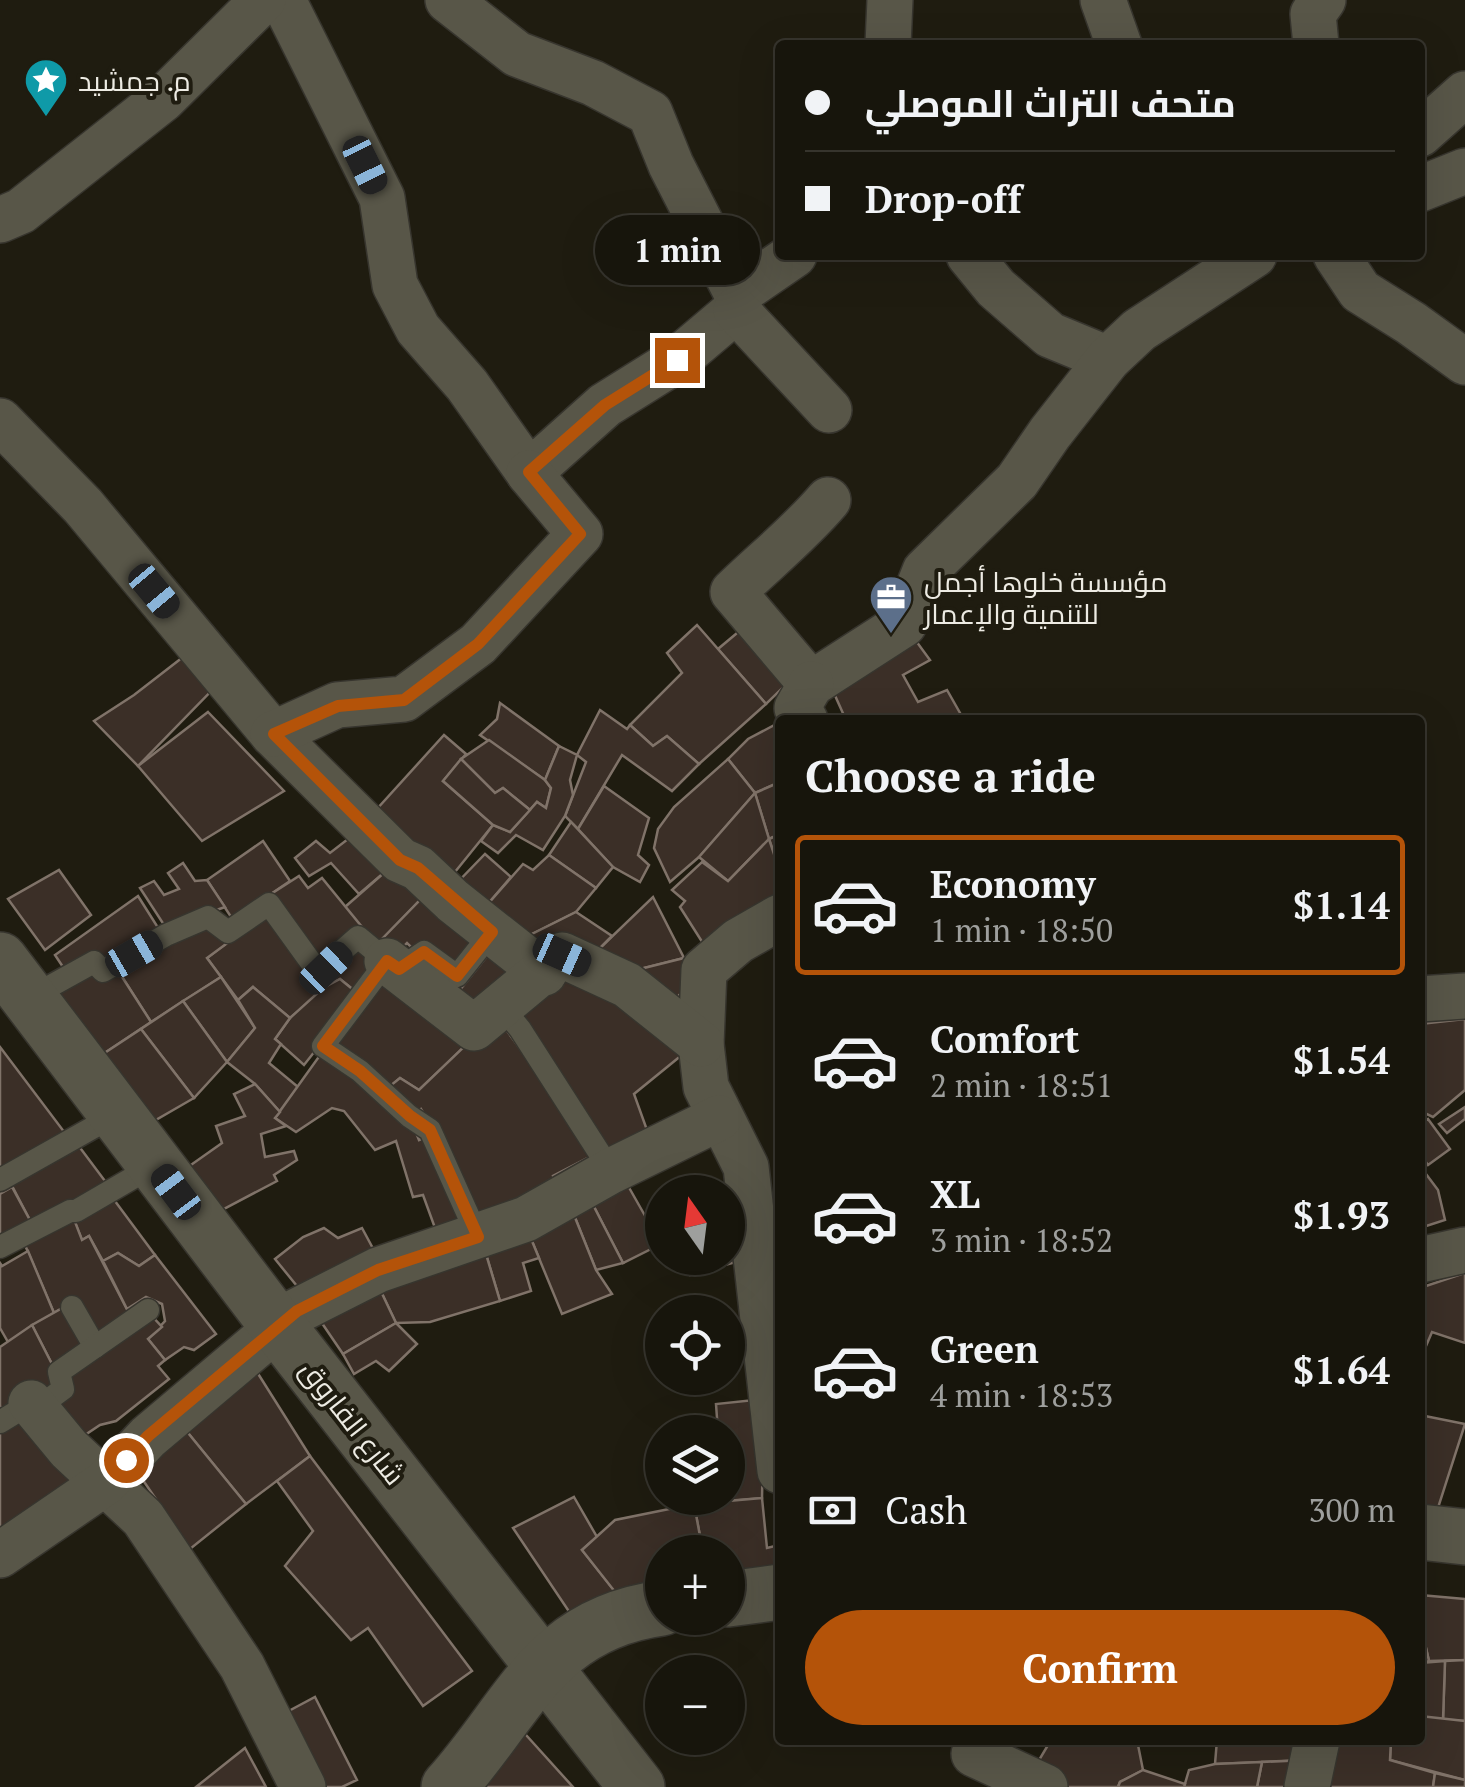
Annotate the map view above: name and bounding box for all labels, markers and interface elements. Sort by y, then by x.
place icon: م. جمشيد [23,57,69,118]
place label: م. جمشيد [78,62,191,101]
text: متحف التراث الموصلي [865,78,1236,128]
car [338,131,392,199]
text: Drop-off [865,174,1022,224]
callout: 1 min [594,215,760,285]
text: 1 min [634,229,721,271]
route end [655,338,700,383]
car [123,558,185,624]
place label: مؤسسة خلوها أجمل للتنمية والإعمار [922,563,1168,632]
office icon: مؤسسة خلوها أجمل للتنمية والإعمار [868,574,914,635]
text: Choose a ride [805,745,1096,805]
text: Economy [930,859,1096,909]
icon: car [810,860,900,950]
text: $1.14 [1293,880,1390,930]
text: 1 min · 18:50 [930,909,1113,951]
car [101,926,167,982]
car [528,929,596,981]
car [294,936,358,1000]
text: Comfort [930,1014,1079,1064]
icon: car [810,1015,900,1105]
text: $1.54 [1293,1035,1390,1085]
text: 2 min · 18:51 [930,1064,1113,1106]
car [146,1159,206,1225]
text: XL [930,1169,980,1219]
icon: car [810,1170,900,1260]
north arrow [645,1175,745,1275]
map controls [645,1175,745,1755]
text: $1.93 [1293,1190,1390,1240]
text: 3 min · 18:52 [930,1219,1113,1261]
button: locate [645,1295,745,1395]
text: Green [930,1324,1039,1374]
icon: car [810,1325,900,1415]
text: $1.64 [1293,1345,1390,1395]
street label: شارع الفاروق [292,1352,414,1493]
text: 4 min · 18:53 [930,1374,1113,1416]
button: layers [645,1415,745,1515]
route start [104,1438,149,1483]
icon: cash [805,1483,860,1538]
text: Cash [885,1485,967,1535]
text: 300 m [1308,1489,1395,1531]
button: + [645,1535,745,1635]
button: Confirm [805,1610,1395,1725]
button: − [645,1655,745,1755]

